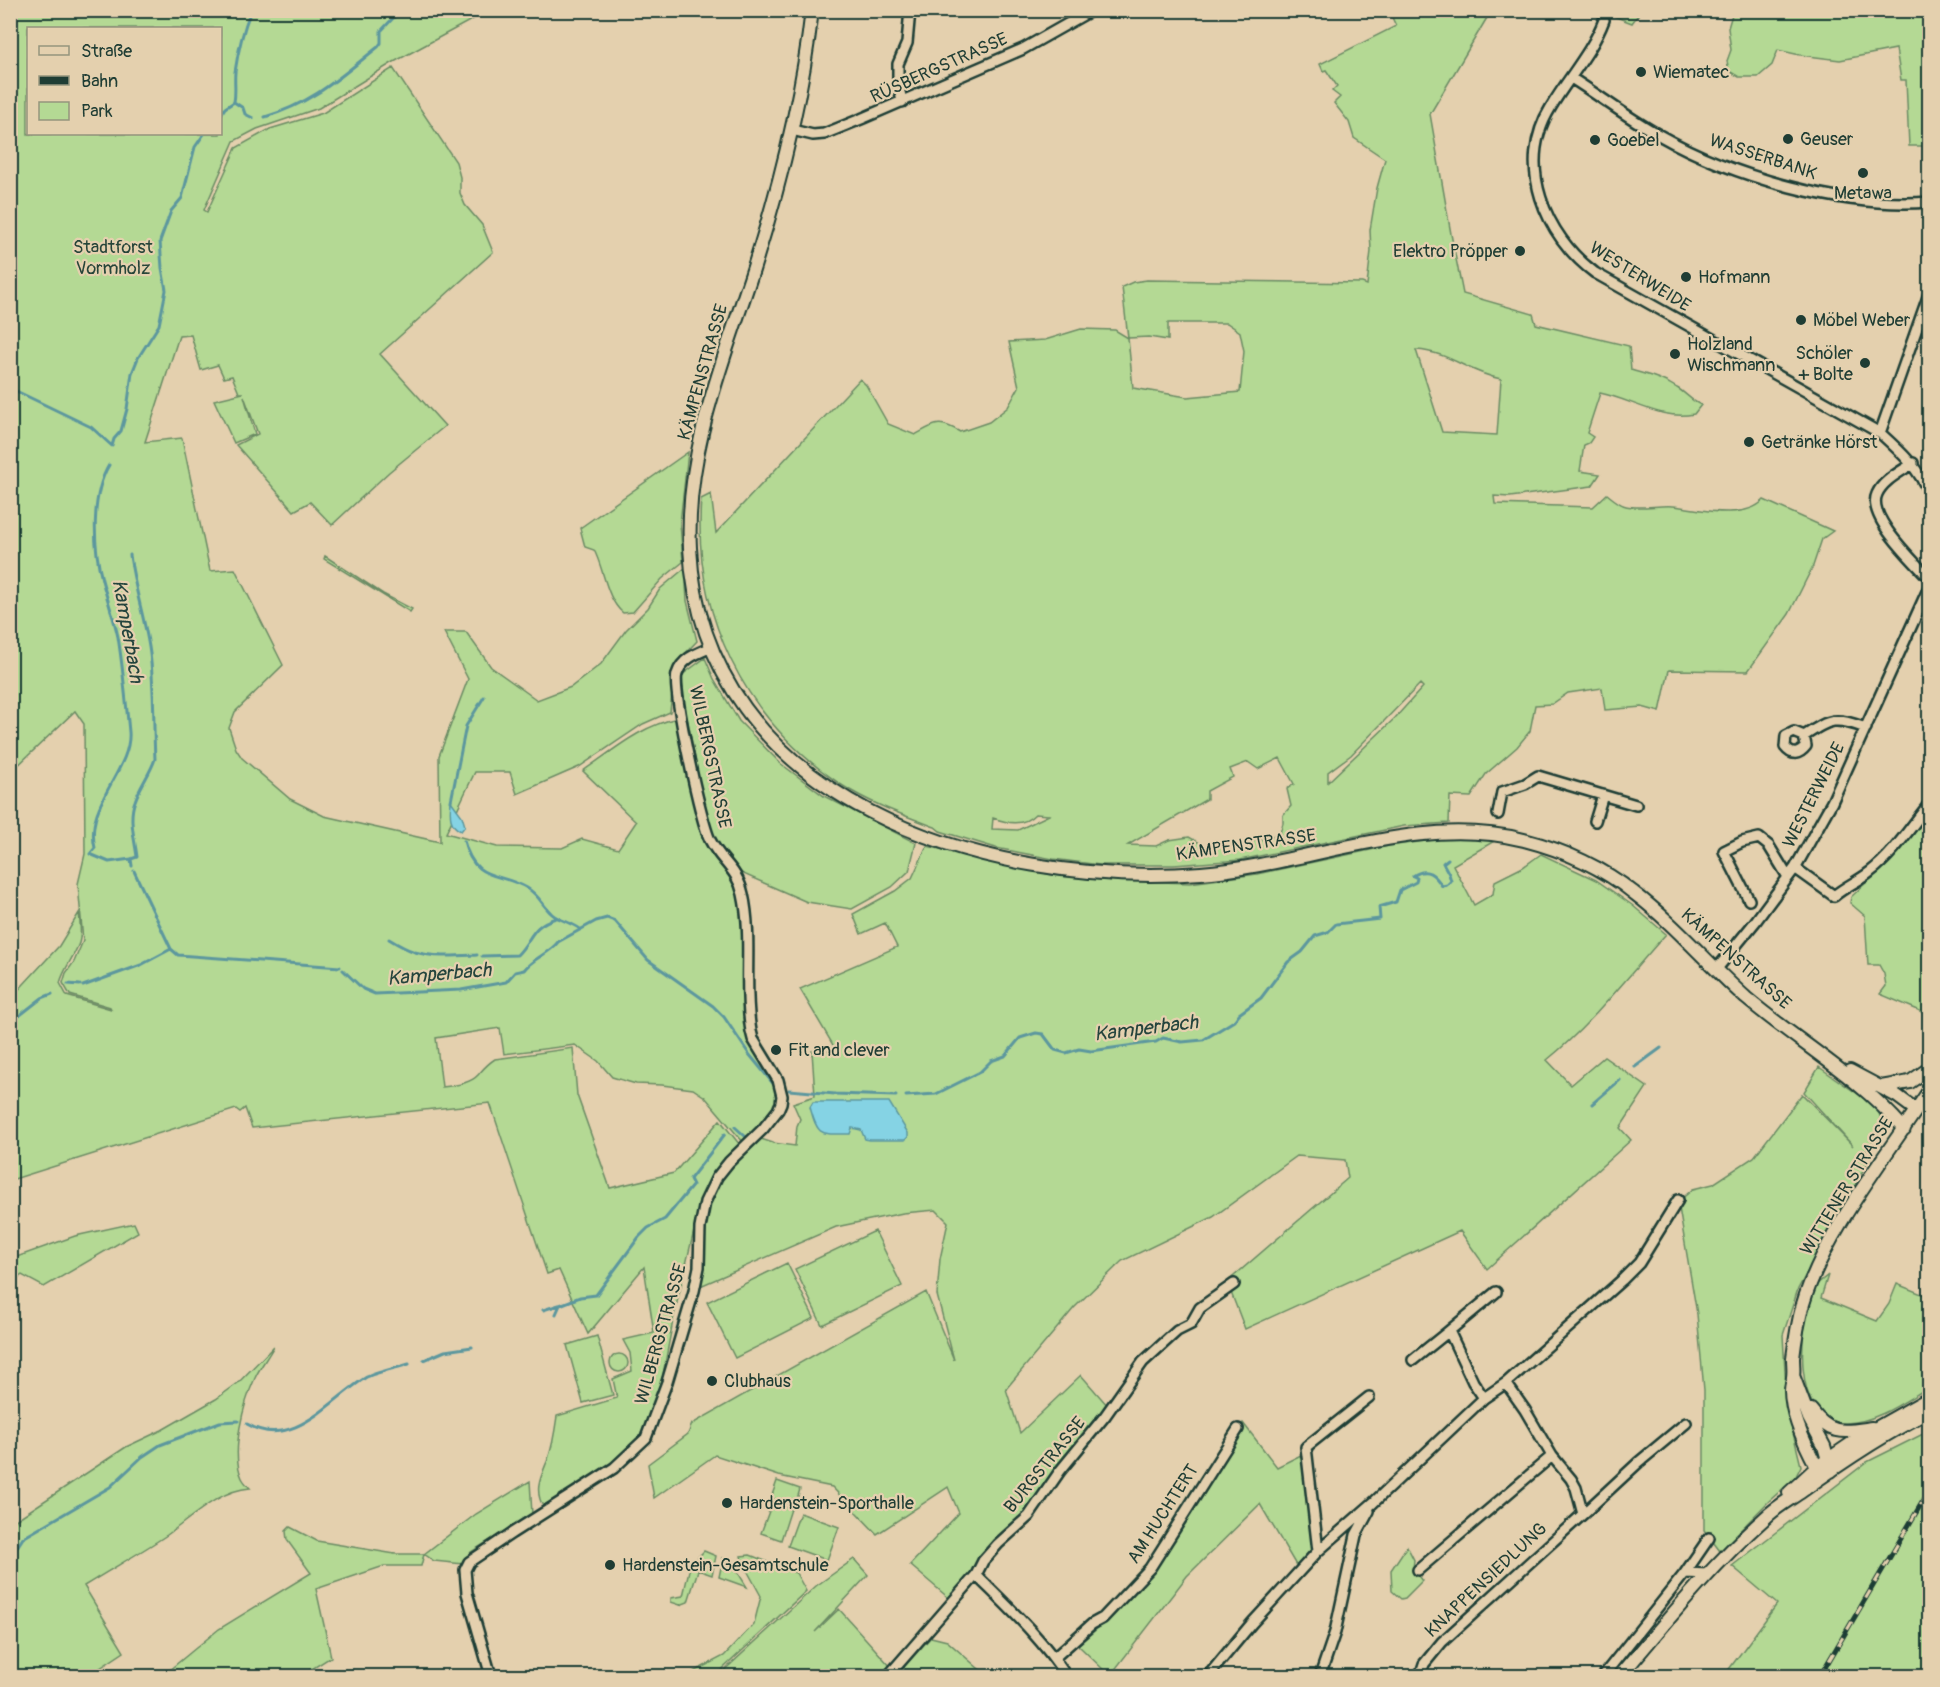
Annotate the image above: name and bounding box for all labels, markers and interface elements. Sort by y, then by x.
legend [27,27,222,135]
street label: RÜSBERGSTRASSE [867,27,1011,109]
text: Straße [81,40,132,63]
place label: Wiematec [1653,61,1729,84]
marker: Wiematec [1634,65,1648,79]
text: Bahn [81,70,118,93]
text: Park [81,100,113,123]
place label: Geuser [1800,128,1854,151]
place label: Goebel [1607,129,1659,152]
street label: WASSERBANK [1706,129,1820,185]
marker: Geuser [1781,132,1795,146]
marker: Goebel [1588,133,1602,147]
marker: Metawa [1856,166,1870,180]
place label: Metawa [1834,182,1892,205]
park label: Stadtforst Vormholz [73,236,154,280]
street label: WESTERWEIDE [1585,237,1695,317]
place label: Elektro Pröpper [1393,240,1509,263]
marker: Elektro Pröpper [1513,244,1527,258]
place label: Hofmann [1698,266,1771,289]
marker: Hofmann [1679,270,1693,284]
street label: KÄMPENSTRASSE [673,301,733,443]
place label: Möbel Weber [1813,309,1911,332]
marker: Möbel Weber [1794,313,1808,327]
place label: Holzland Wischmann [1687,333,1775,377]
place label: Schöler + Bolte [1795,342,1854,386]
marker: Holzland Wischmann [1668,347,1682,361]
marker: Schöler + Bolte [1858,356,1872,370]
place label: Getränke Hörst [1761,431,1878,454]
marker: Getränke Hörst [1742,435,1756,449]
water label: Kamperbach [107,578,150,686]
street label: WILBERGSTRASSE [684,683,736,831]
street label: WESTERWEIDE [1778,738,1850,852]
street label: KÄMPENSTRASSE [1175,824,1317,866]
street label: KÄMPENSTRASSE [1676,903,1796,1015]
water label: Kamperbach [386,957,494,991]
water label: Kamperbach [1093,1009,1201,1047]
place label: Fit and clever [788,1039,890,1062]
marker: Fit and clever [769,1043,783,1057]
street label: WITTENER STRASSE [1795,1113,1899,1259]
street label: WILBERGSTRASSE [630,1261,692,1407]
place label: Clubhaus [724,1370,791,1393]
marker: Clubhaus [705,1374,719,1388]
street label: BURGSTRASSE [999,1412,1091,1518]
street label: AM HUCHTERT [1122,1460,1204,1568]
place label: Hardenstein-Sporthalle [739,1492,914,1515]
marker: Hardenstein-Sporthalle [720,1496,734,1510]
street label: KNAPPENSIEDLUNG [1420,1517,1552,1643]
place label: Hardenstein-Gesamtschule [622,1554,829,1577]
marker: Hardenstein-Gesamtschule [603,1558,617,1572]

